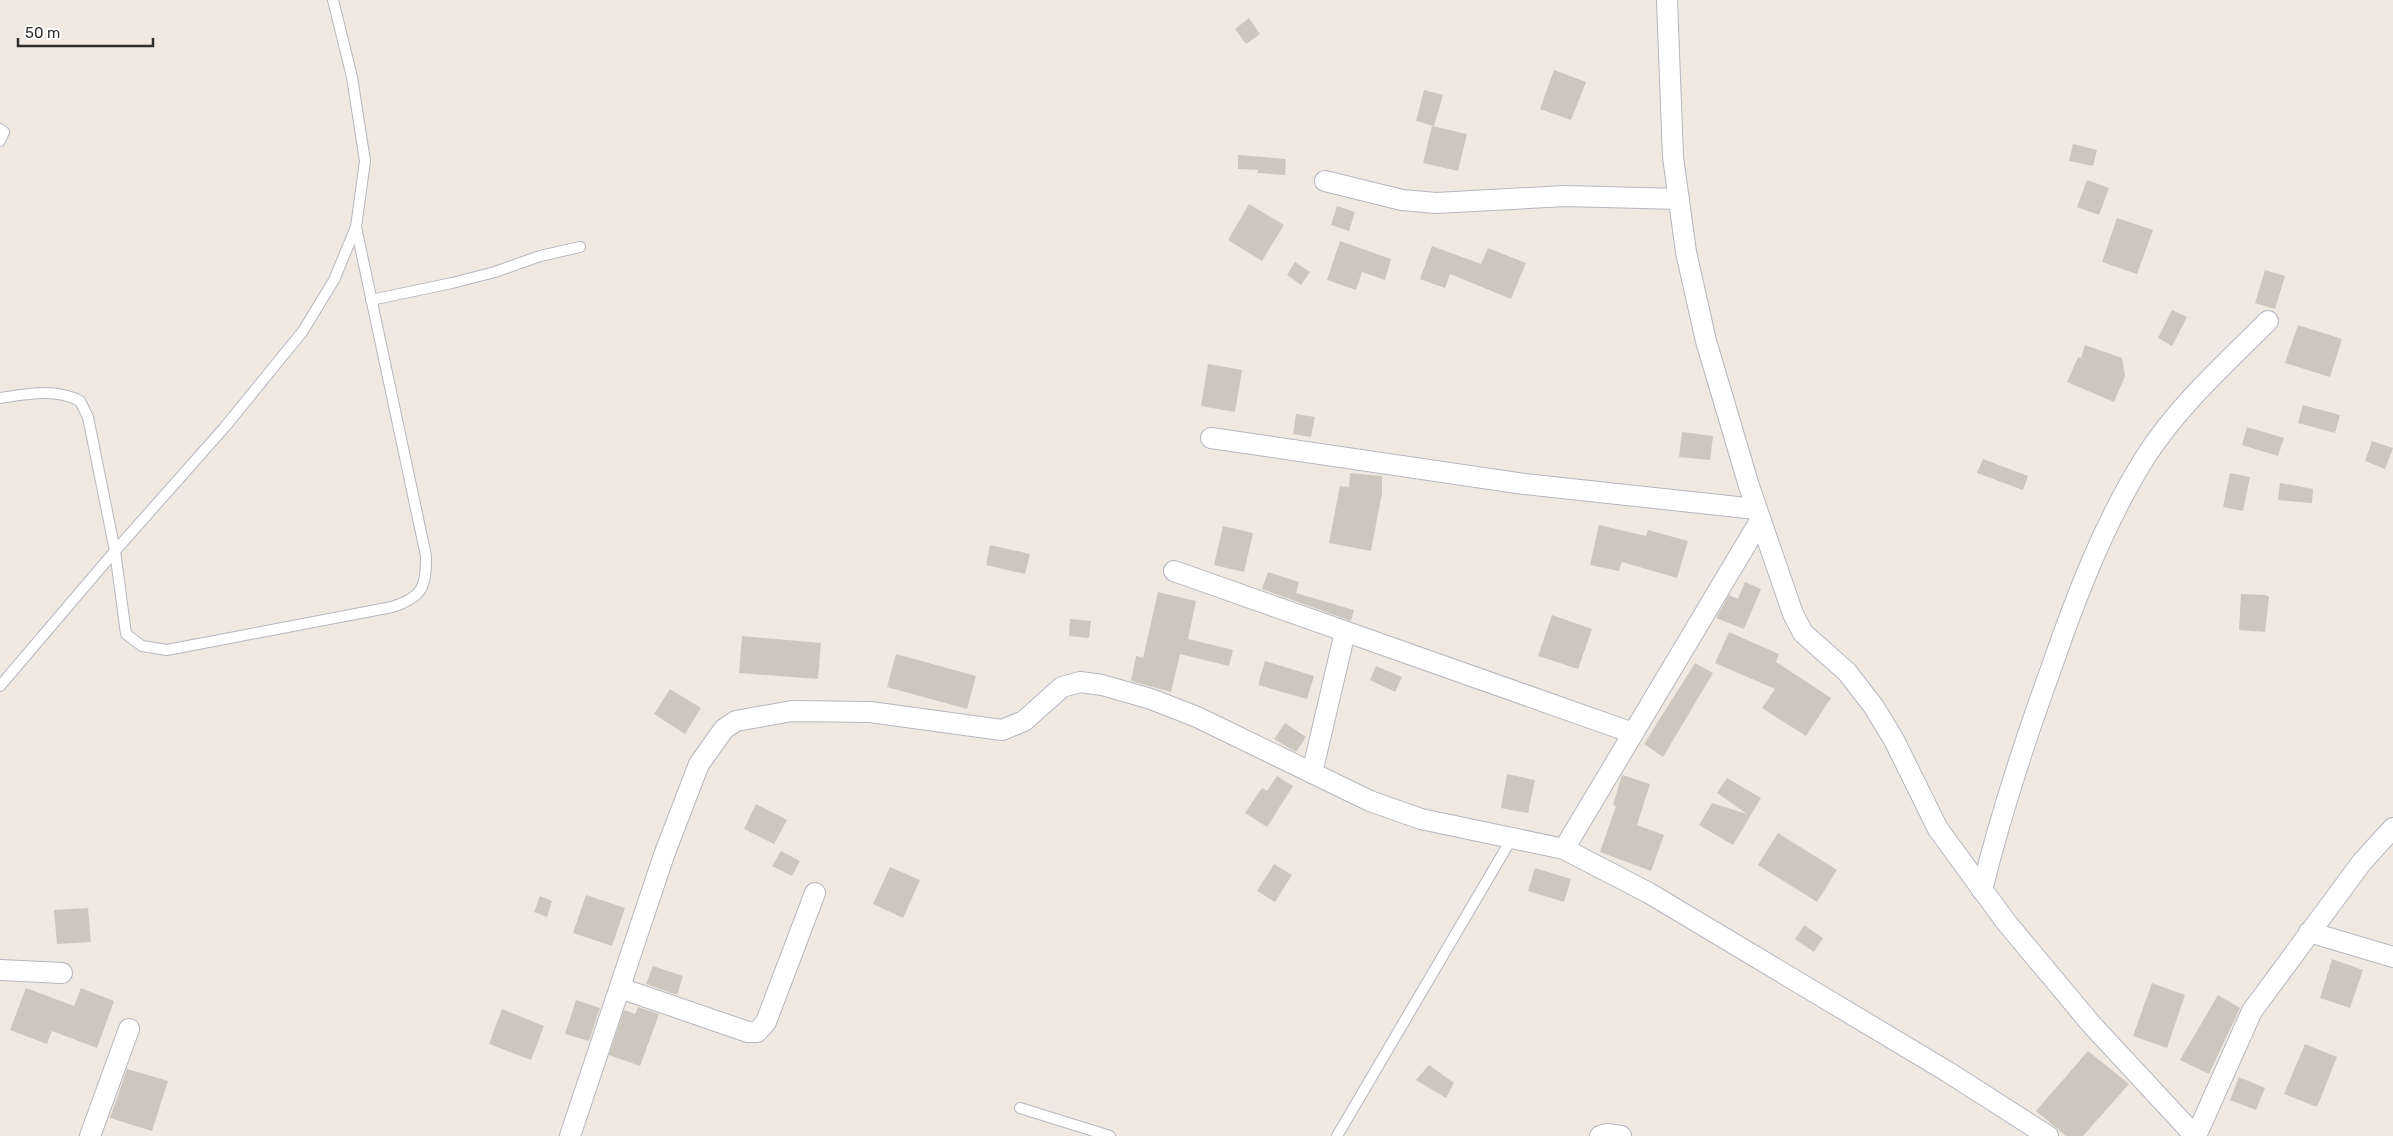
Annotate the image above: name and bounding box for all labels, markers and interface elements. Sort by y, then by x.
scale bar [18,15,152,47]
text: 50 m [25,24,60,42]

